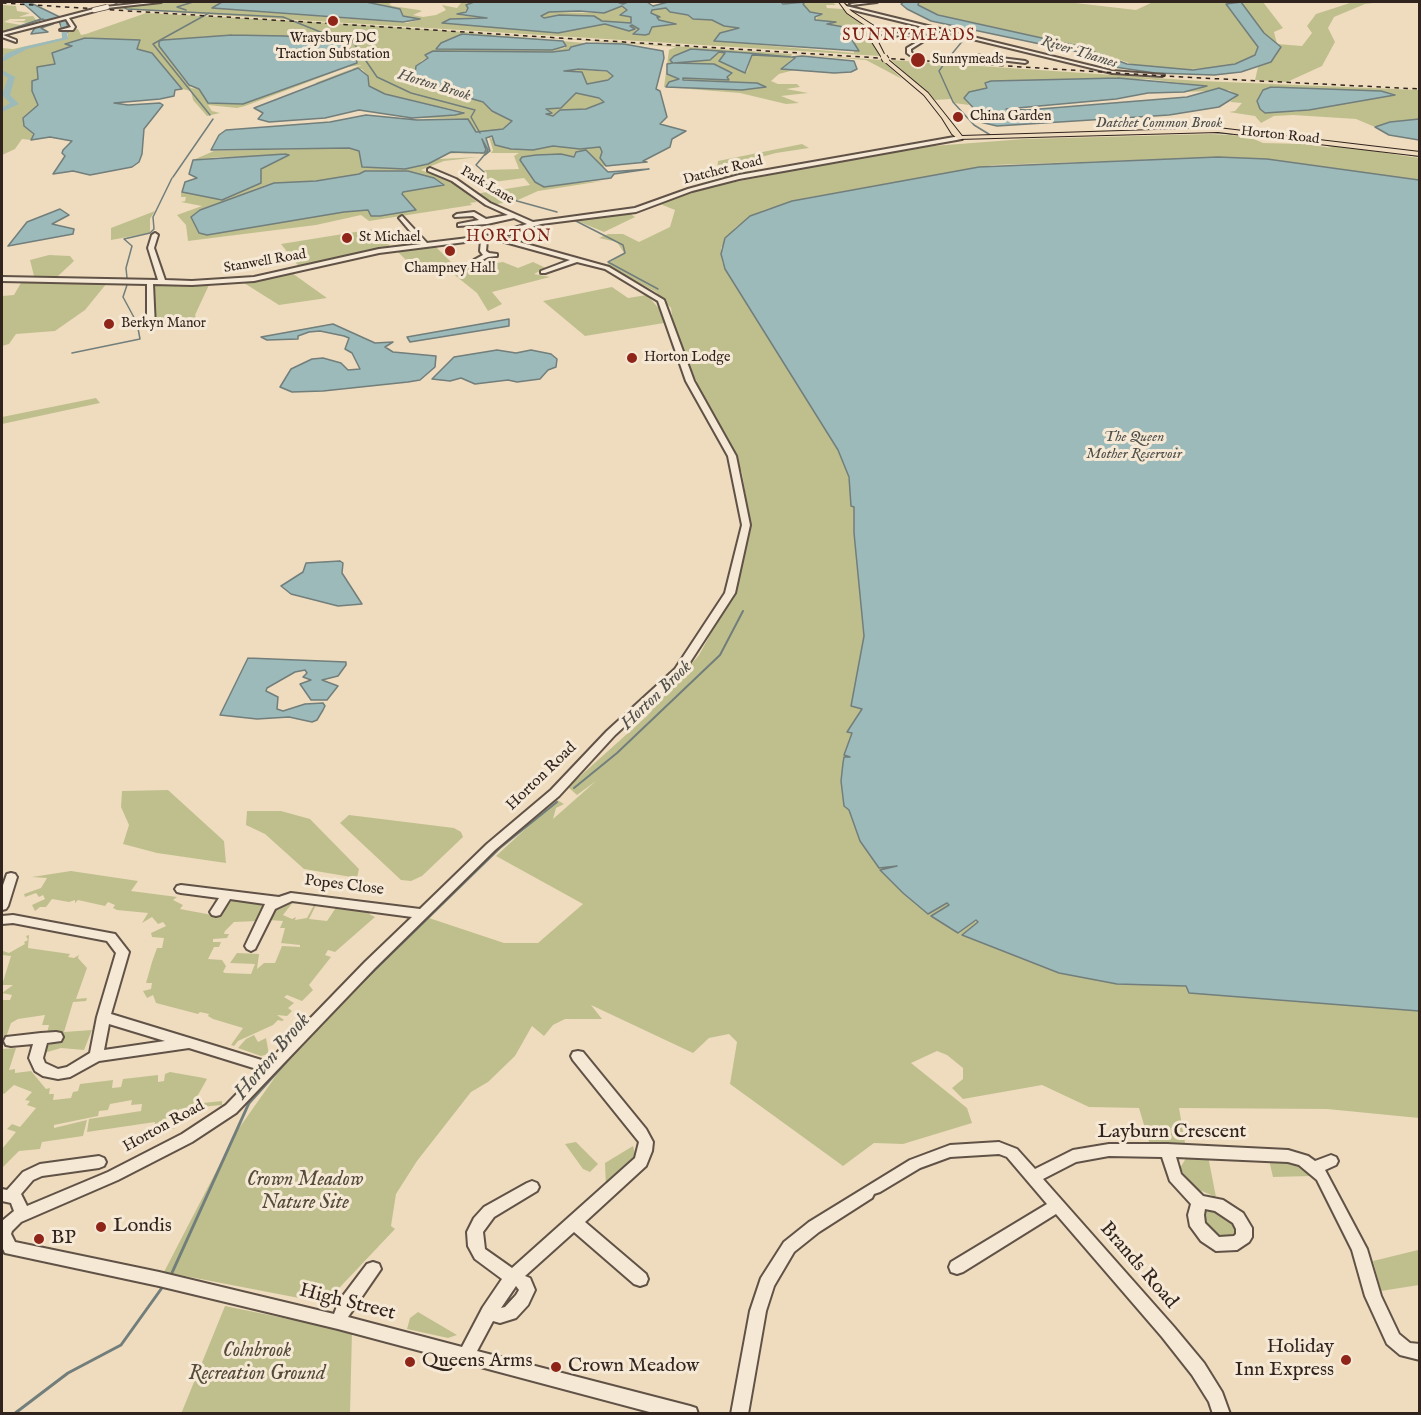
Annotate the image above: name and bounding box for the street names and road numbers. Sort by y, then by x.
street label: Horton Road [1240,124,1320,148]
street label: Datchet Road [681,153,765,189]
street label: Park Lane [457,163,517,209]
street label: Stanwell Road [223,246,307,278]
street label: Horton Road [503,739,581,815]
street label: Popes Close [303,872,385,900]
street label: Horton Road [120,1097,208,1157]
street label: Layburn Crescent [1098,1121,1246,1145]
street label: Brands Road [1094,1218,1182,1314]
street label: High Street [297,1279,397,1327]

